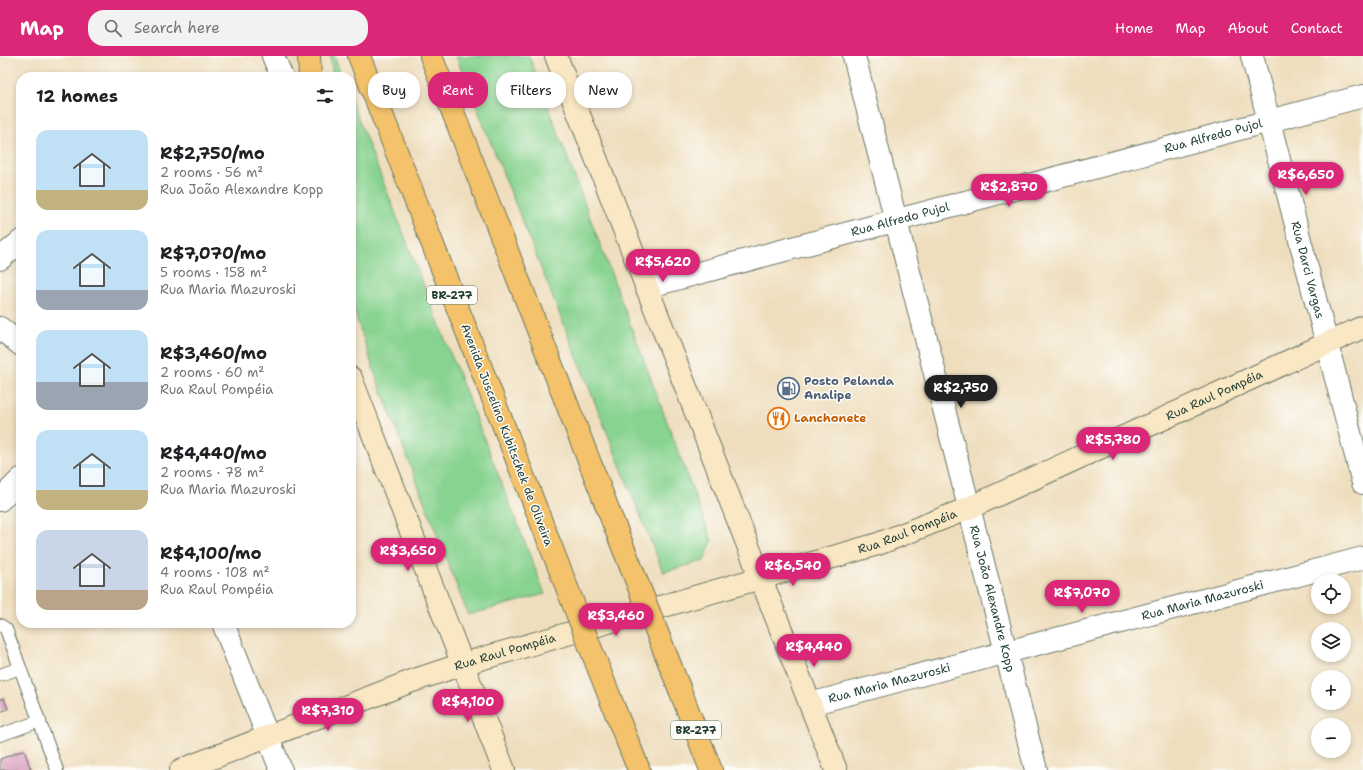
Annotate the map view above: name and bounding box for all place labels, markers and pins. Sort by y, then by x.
pin: R$6,650 [1269,162,1343,196]
pin: R$2,870 [972,174,1046,208]
pin: R$5,620 [626,249,700,283]
place label: Posto Pelanda Analipe [804,373,895,403]
fuel station icon: Posto Pelanda Analipe [775,375,801,401]
pin: R$2,750 [924,375,998,409]
restaurant icon: Lanchonete [765,405,791,431]
place label: Lanchonete [794,410,867,426]
pin: R$5,780 [1076,427,1150,461]
pin: R$3,650 [371,538,445,572]
pin: R$6,540 [756,553,830,587]
pin: R$7,070 [1045,580,1119,614]
pin: R$3,460 [579,603,653,637]
pin: R$4,440 [777,634,851,668]
pin: R$4,100 [431,689,505,723]
pin: R$7,310 [291,698,365,732]

